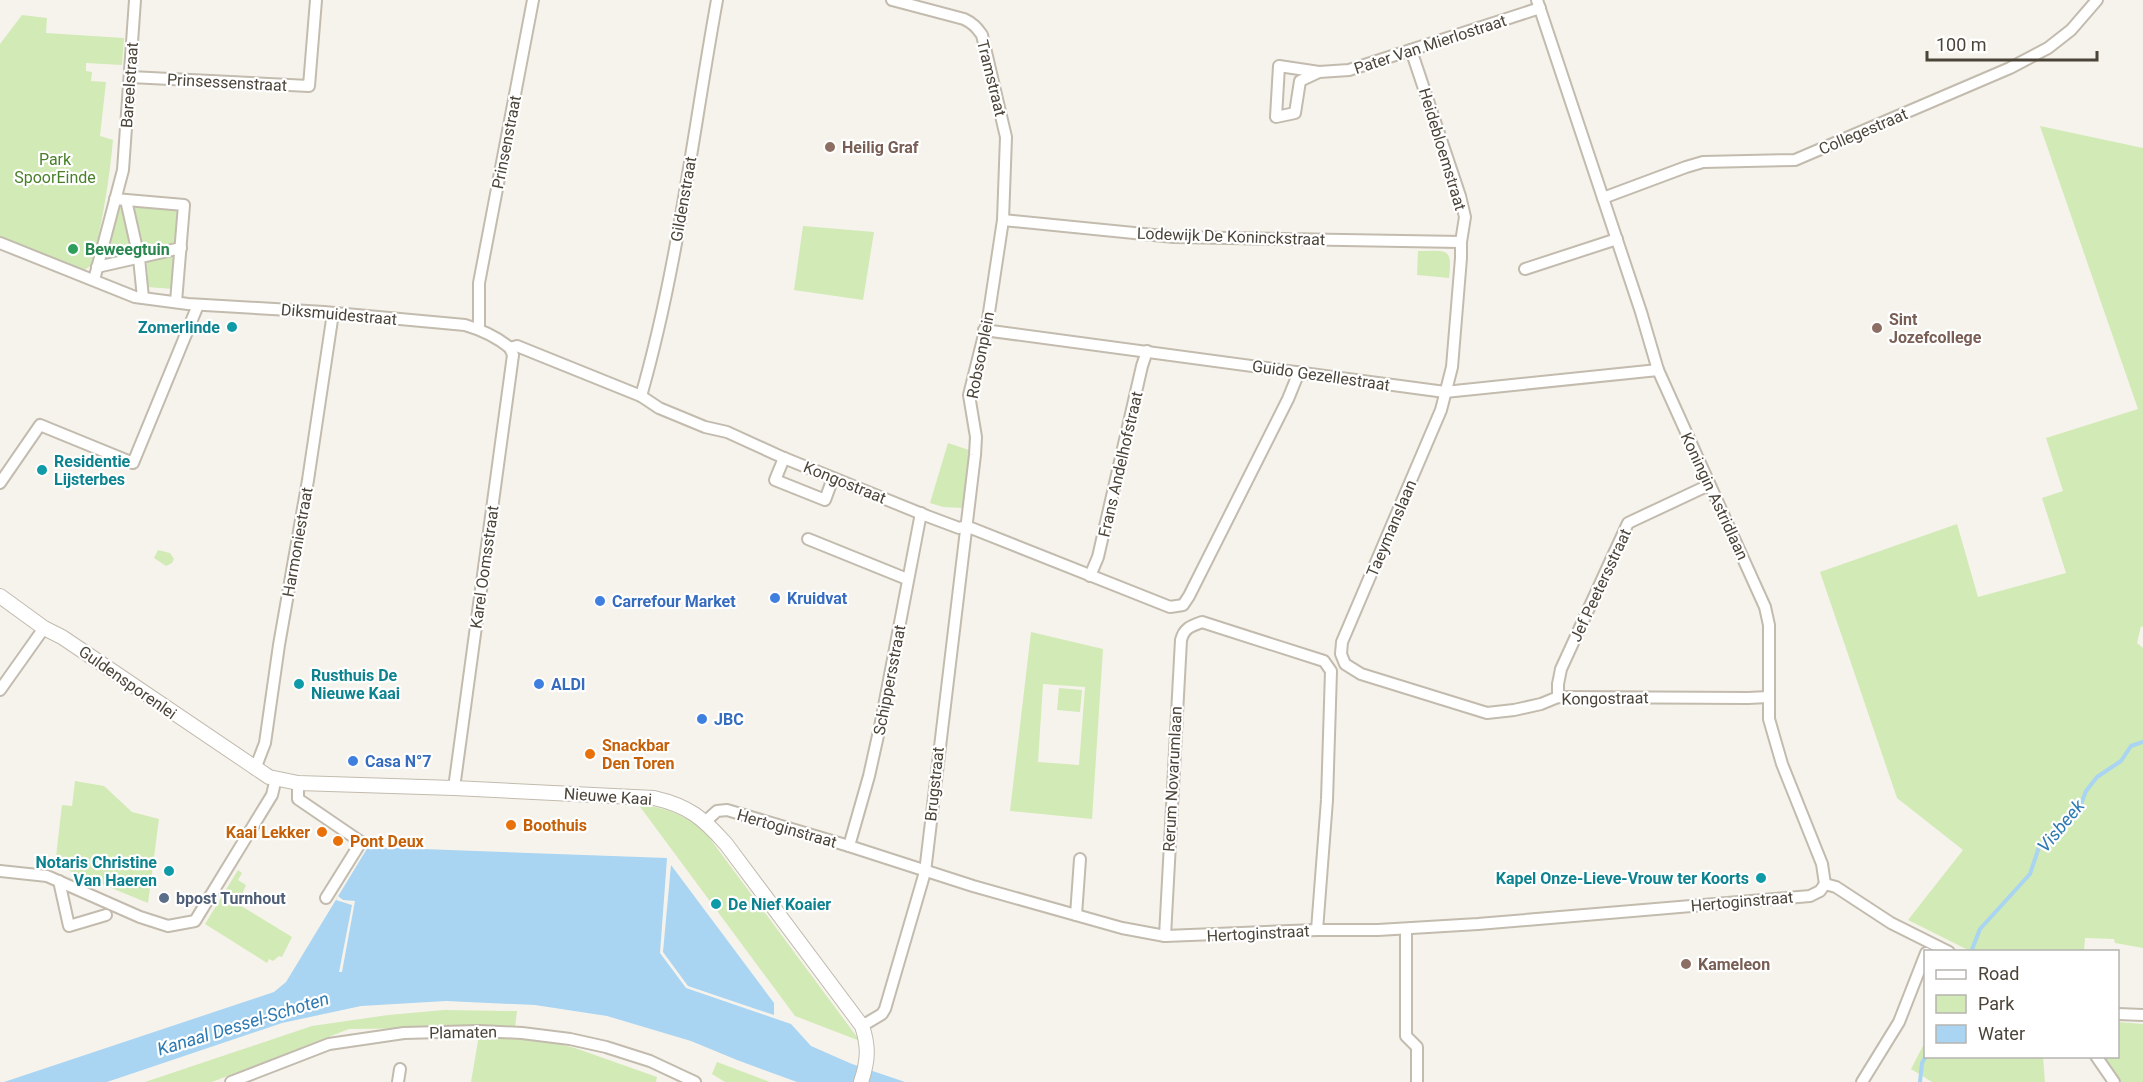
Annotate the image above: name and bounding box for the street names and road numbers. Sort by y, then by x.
street label: Pater Van Mierlostraat [1352,11,1509,78]
street label: Tramstraat [973,38,1010,118]
street label: Bareelstraat [117,41,142,129]
street label: Prinsessenstraat [167,70,287,95]
street label: Heidebloemstraat [1415,86,1470,213]
street label: Prinsenstraat [488,94,525,191]
street label: Collegestraat [1816,104,1910,159]
street label: Gildenstraat [667,155,700,243]
street label: Lodewijk De Koninckstraat [1137,224,1325,249]
street label: Diksmuidestraat [280,300,398,329]
street label: Robsonplein [963,310,998,400]
street label: Guido Gezellestraat [1251,356,1391,395]
street label: Frans Andelhofstraat [1094,389,1146,539]
street label: Koningin Astridlaan [1677,429,1752,563]
street label: Kongostraat [801,457,889,508]
street label: Taeymanslaan [1363,477,1420,579]
street label: Harmoniestraat [278,486,316,598]
street label: Karel Oomsstraat [466,504,503,630]
street label: Jef Peetersstraat [1566,526,1635,645]
street label: Schippersstraat [869,623,909,737]
street label: Guldensporenlei [75,642,180,723]
street label: Kongostraat [1561,688,1649,709]
street label: Rerum Novarumlaan [1159,706,1186,852]
street label: Brugstraat [921,746,948,822]
street label: Nieuwe Kaai [563,784,653,809]
street label: Hertoginstraat [735,805,839,852]
street label: Hertoginstraat [1690,888,1794,915]
street label: Hertoginstraat [1206,921,1310,946]
street label: Plamaten [429,1022,497,1043]

